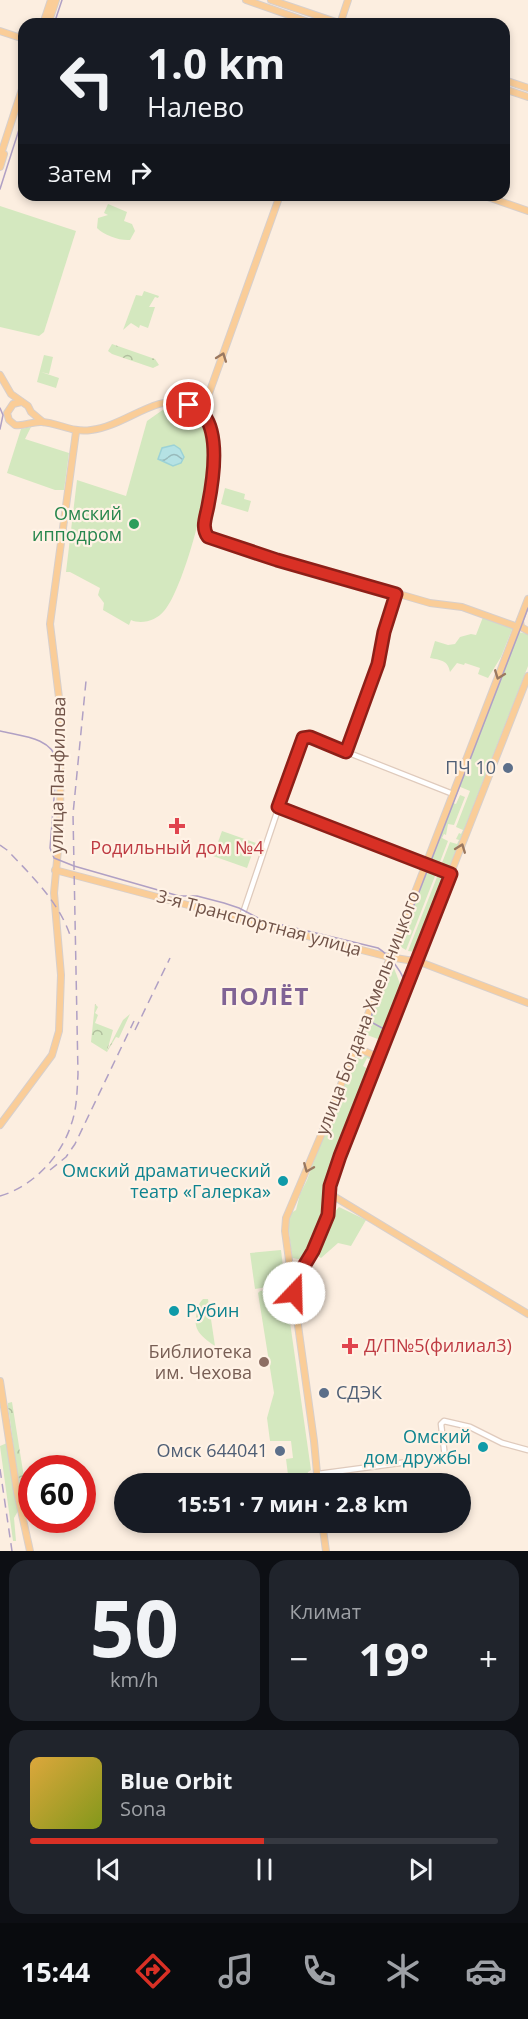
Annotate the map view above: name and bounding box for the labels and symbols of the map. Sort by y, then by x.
one-way arrow [215,353,227,364]
pin [163,379,214,430]
place label: Омский ипподром [32,501,122,546]
marker: Омский ипподром [127,517,141,531]
one-way arrow [494,669,507,680]
street label: улица Панфилова [44,696,70,854]
place label: ПЧ 10 [445,755,496,779]
marker: ПЧ 10 [501,761,515,775]
marker: Родильный дом №4 [168,817,186,835]
place label: Родильный дом №4 [90,835,264,859]
one-way arrow [454,843,466,854]
street label: 3-я Транспортная улица [154,883,364,961]
street label: улица Богдана Хмельницкого [309,887,425,1138]
district label: ПОЛЁТ [220,979,310,1012]
place label: Омский драматический театр «Галерка» [62,1158,271,1203]
one-way arrow [303,1162,315,1173]
marker: Омский драматический театр «Галерка» [276,1174,290,1188]
position arrow [262,1261,326,1325]
place label: Рубин [186,1298,239,1322]
marker: Рубин [167,1304,181,1318]
place label: Д/П№5(филиал3) [364,1333,512,1357]
marker: Д/П№5(филиал3) [341,1337,359,1355]
place label: Библиотека им. Чехова [148,1339,252,1384]
marker: Библиотека им. Чехова [257,1355,271,1369]
place label: СДЭК [336,1380,382,1404]
marker: СДЭК [317,1386,331,1400]
place label: Омский дом дружбы [364,1424,471,1469]
place label: Омск 644041 [156,1438,268,1462]
marker: Омский дом дружбы [476,1440,490,1454]
marker: Омск 644041 [273,1444,287,1458]
speed limit sign: 60 [18,1455,96,1533]

